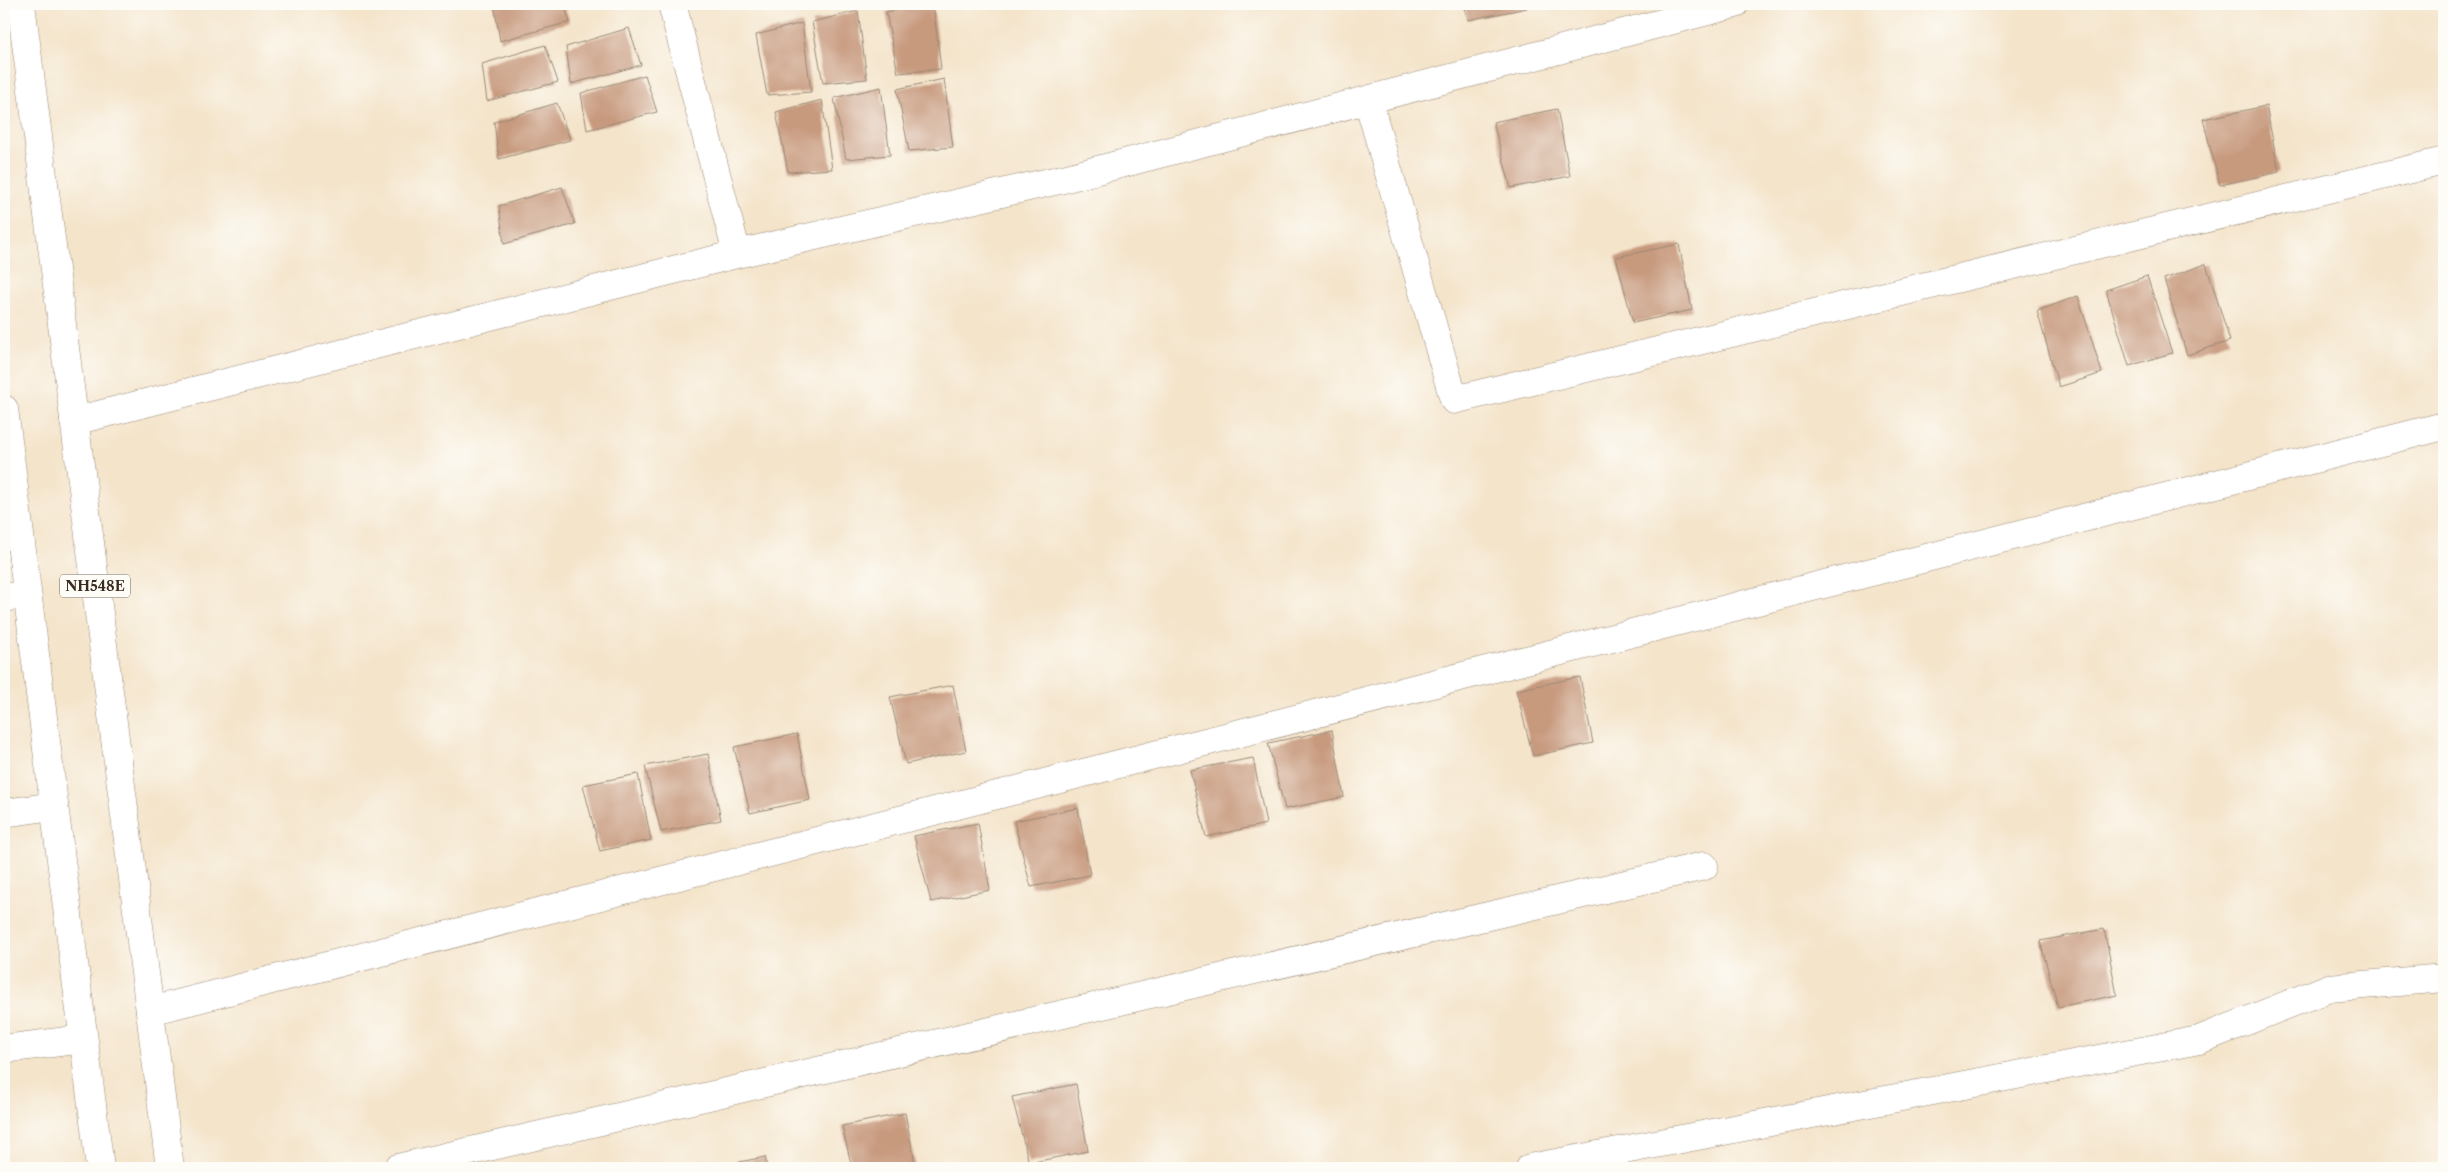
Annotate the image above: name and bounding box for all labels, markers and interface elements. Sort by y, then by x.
road number: NH548E [60,574,130,598]

